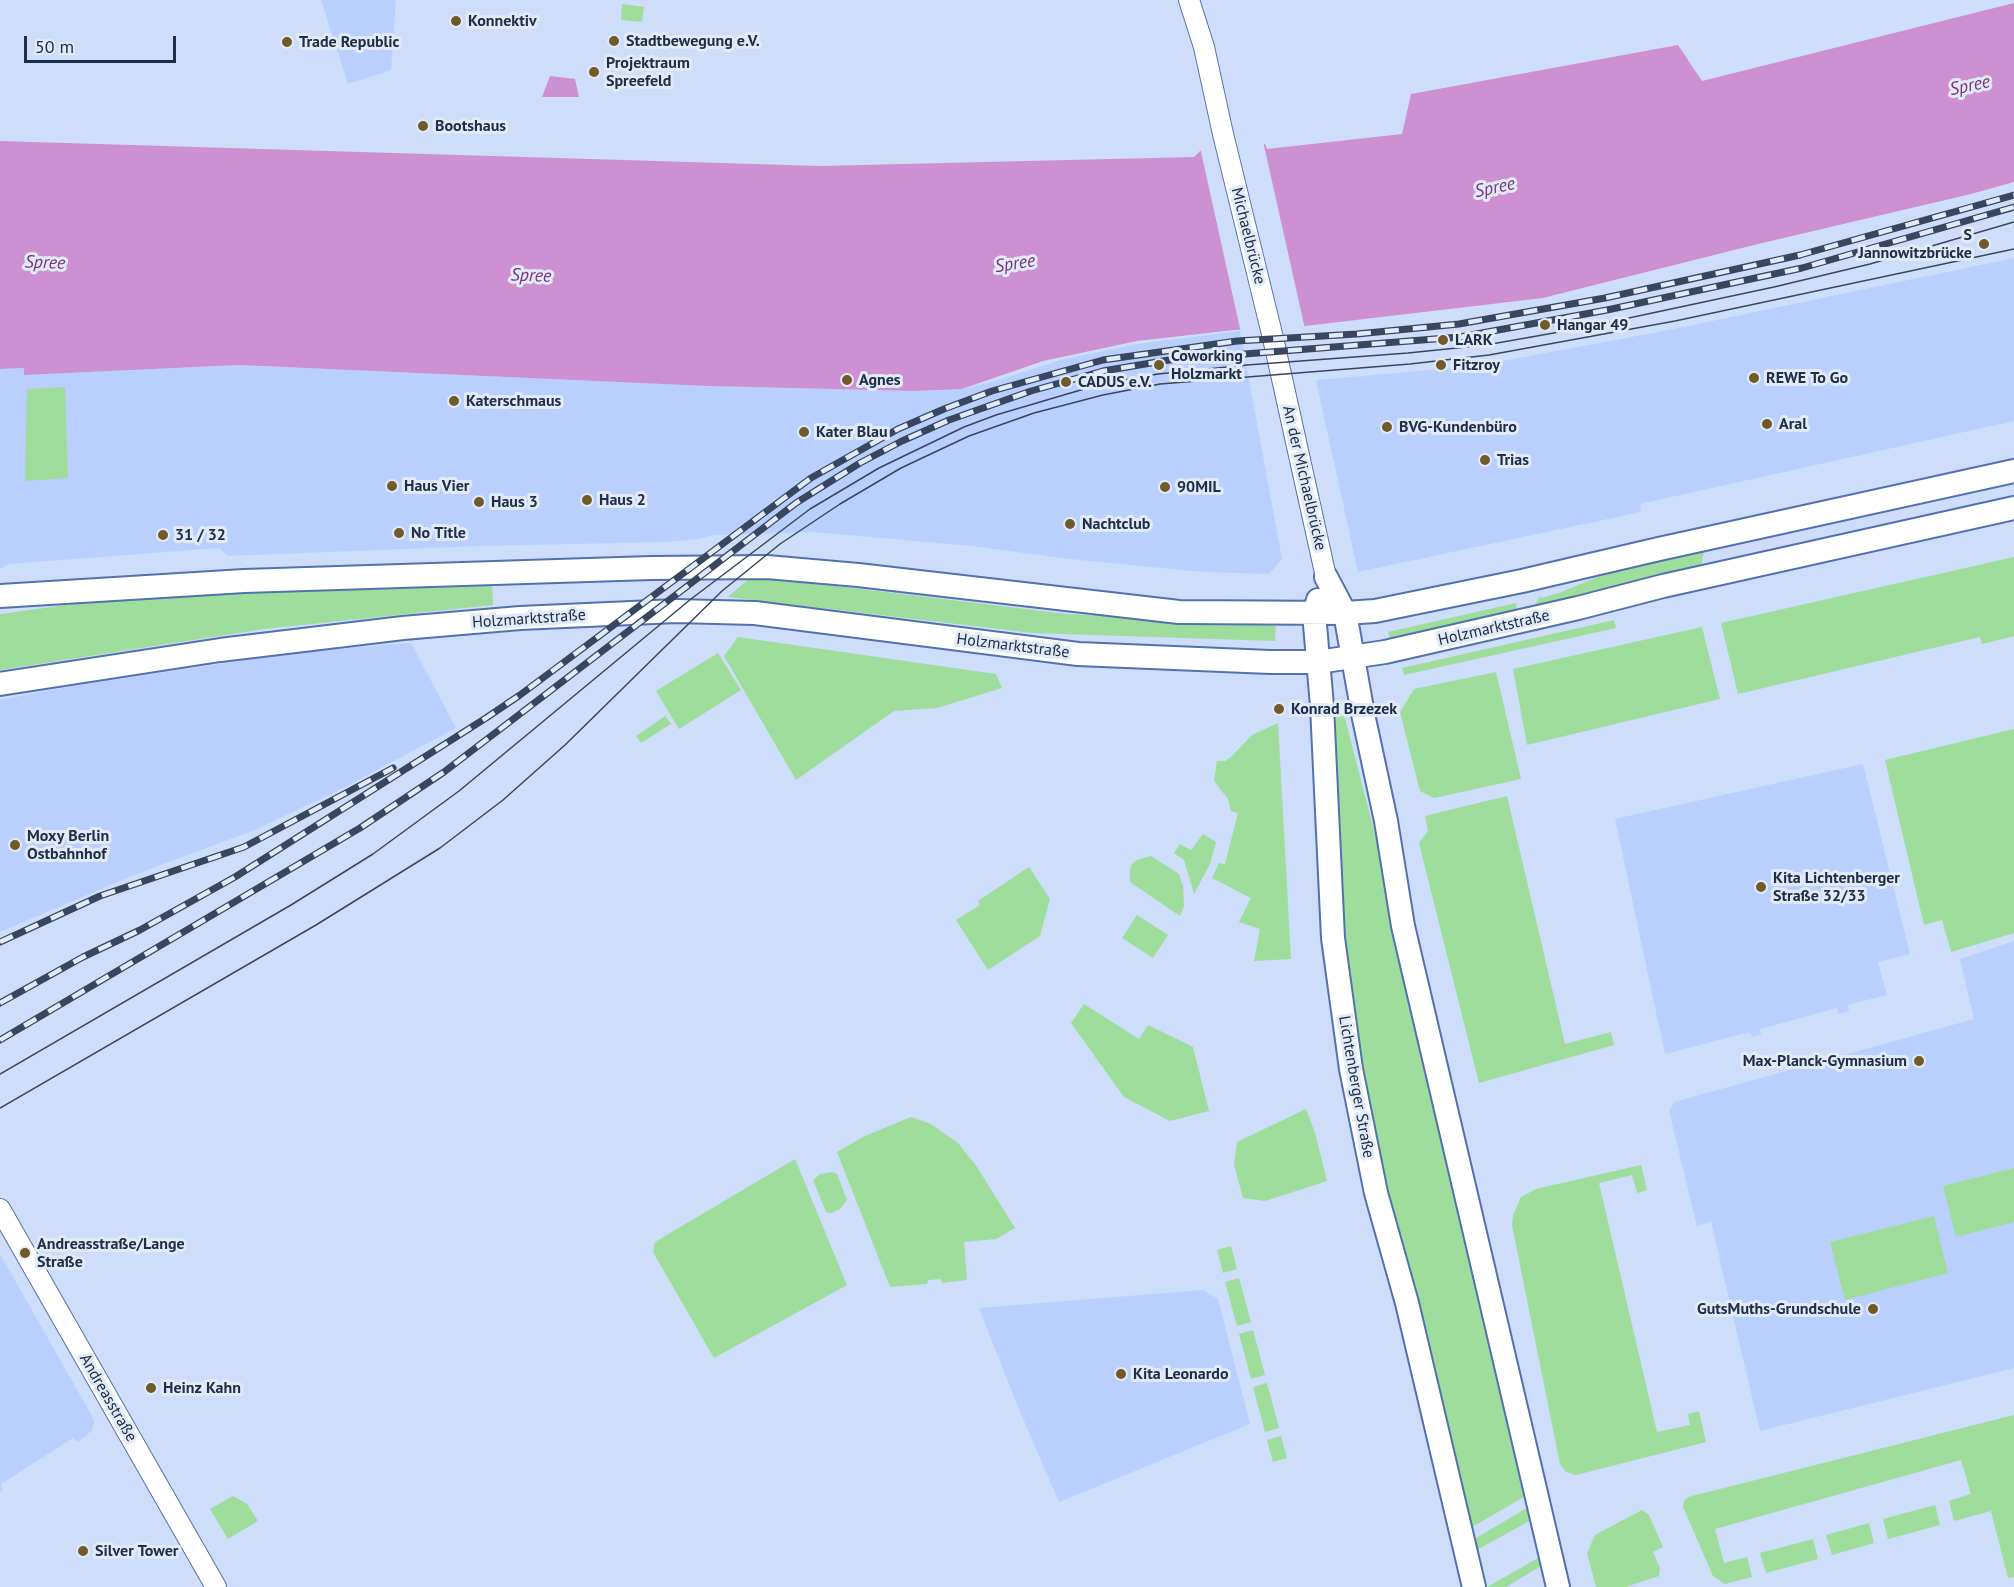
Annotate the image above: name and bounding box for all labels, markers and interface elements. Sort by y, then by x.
place label: Konnektiv [468,11,537,31]
marker: Konnektiv [449,14,463,28]
scale bar [27,24,178,62]
place label: Stadtbewegung e.V. [626,31,760,51]
place label: Trade Republic [299,32,400,52]
marker: Stadtbewegung e.V. [607,34,621,48]
text: 50 m [35,35,74,58]
marker: Trade Republic [280,35,294,49]
place label: Projektraum Spreefeld [606,53,690,91]
marker: Projektraum Spreefeld [587,65,601,79]
water label: Spree [1948,71,1992,101]
place label: Bootshaus [435,116,506,136]
marker: Bootshaus [416,119,430,133]
water label: Spree [1473,173,1517,203]
street label: Michaelbrücke [1227,186,1269,286]
place label: S Jannowitzbrücke [1859,225,1972,263]
marker: S Jannowitzbrücke [1977,237,1991,251]
water label: Spree [993,250,1037,278]
water label: Spree [24,251,66,275]
water label: Spree [510,264,552,288]
place label: Hangar 49 [1557,315,1628,335]
marker: Hangar 49 [1538,318,1552,332]
place label: LARK [1455,330,1493,350]
marker: LARK [1436,333,1450,347]
place label: Coworking Holzmarkt [1171,346,1243,384]
place label: Fitzroy [1453,355,1500,375]
marker: Coworking Holzmarkt [1152,358,1166,372]
marker: Fitzroy [1434,358,1448,372]
place label: REWE To Go [1766,368,1848,388]
place label: Agnes [859,370,901,390]
marker: REWE To Go [1747,371,1761,385]
place label: CADUS e.V. [1078,372,1152,392]
marker: Agnes [840,373,854,387]
marker: CADUS e.V. [1059,375,1073,389]
place label: Katerschmaus [466,391,561,411]
marker: Katerschmaus [447,394,461,408]
street label: An der Michaelbrücke [1278,404,1330,552]
place label: Aral [1779,414,1807,434]
place label: BVG-Kundenbüro [1399,417,1517,437]
marker: Aral [1760,417,1774,431]
marker: BVG-Kundenbüro [1380,420,1394,434]
place label: Kater Blau [816,422,888,442]
marker: Kater Blau [797,425,811,439]
place label: Trias [1497,450,1529,470]
marker: Trias [1478,453,1492,467]
place label: Haus Vier [404,476,469,496]
place label: 90MIL [1177,477,1221,497]
marker: Haus Vier [385,479,399,493]
marker: 90MIL [1158,480,1172,494]
place label: Haus 2 [599,490,646,510]
place label: Haus 3 [491,492,538,512]
marker: Haus 2 [580,493,594,507]
marker: Haus 3 [472,495,486,509]
place label: Nachtclub [1082,514,1150,534]
marker: Nachtclub [1063,517,1077,531]
place label: No Title [411,523,466,543]
place label: 31 / 32 [175,525,226,545]
marker: No Title [392,526,406,540]
marker: 31 / 32 [156,528,170,542]
street label: Holzmarktstraße [472,605,586,633]
street label: Holzmarktstraße [1436,606,1552,650]
street label: Holzmarktstraße [955,630,1071,662]
place label: Konrad Brzezek [1291,699,1397,719]
marker: Konrad Brzezek [1272,702,1286,716]
place label: Moxy Berlin Ostbahnhof [27,826,109,864]
marker: Moxy Berlin Ostbahnhof [8,838,22,852]
place label: Kita Lichtenberger Straße 32/33 [1773,868,1900,906]
marker: Kita Lichtenberger Straße 32/33 [1754,880,1768,894]
street label: Lichtenberger Straße [1334,1014,1378,1160]
place label: Max-Planck-Gymnasium [1743,1051,1907,1071]
marker: Max-Planck-Gymnasium [1912,1054,1926,1068]
place label: Andreasstraße/Lange Straße [37,1234,185,1272]
marker: Andreasstraße/Lange Straße [18,1246,32,1260]
place label: GutsMuths-Grundschule [1697,1299,1861,1319]
marker: GutsMuths-Grundschule [1866,1302,1880,1316]
street label: Andreasstraße [75,1351,141,1445]
place label: Kita Leonardo [1133,1364,1229,1384]
marker: Kita Leonardo [1114,1367,1128,1381]
place label: Heinz Kahn [163,1378,241,1398]
marker: Heinz Kahn [144,1381,158,1395]
place label: Silver Tower [95,1541,178,1561]
marker: Silver Tower [76,1544,90,1558]

